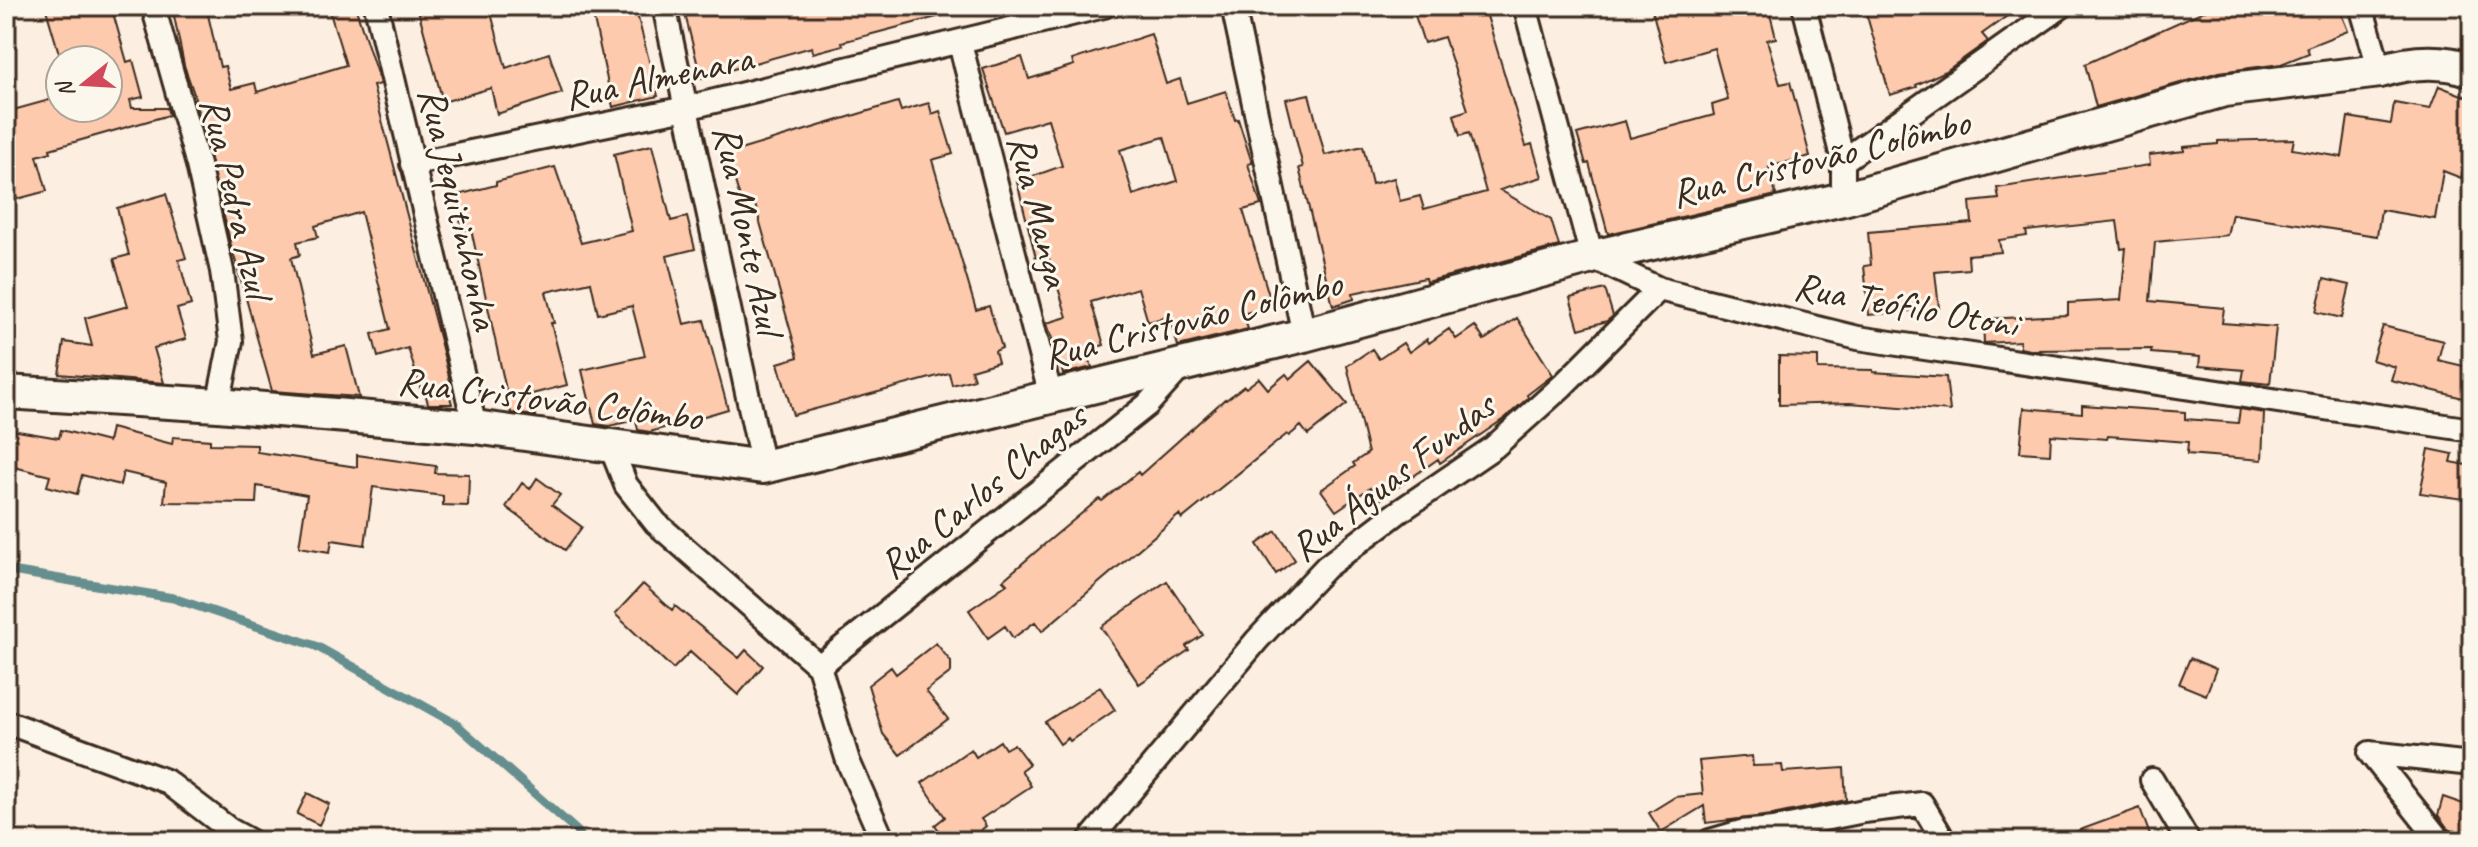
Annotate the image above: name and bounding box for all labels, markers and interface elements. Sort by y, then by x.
street label: Rua Almenara [560,32,760,121]
north arrow [44,44,124,124]
text: N [49,76,81,101]
street label: Rua Jequitinhonha [407,82,512,337]
street label: Rua Pedra Azul [189,93,285,309]
street label: Rua Cristovão Colômbo [1666,96,1976,219]
street label: Rua Monte Azul [702,120,796,345]
street label: Rua Manga [996,130,1083,295]
street label: Rua Cristovão Colômbo [1038,257,1348,380]
street label: Rua Teófilo Otoni [1790,261,2026,350]
street label: Rua Cristovão Colômbo [395,356,706,443]
street label: Rua Águas Fundas [1280,379,1508,572]
street label: Rua Carlos Chagas [869,390,1099,590]

